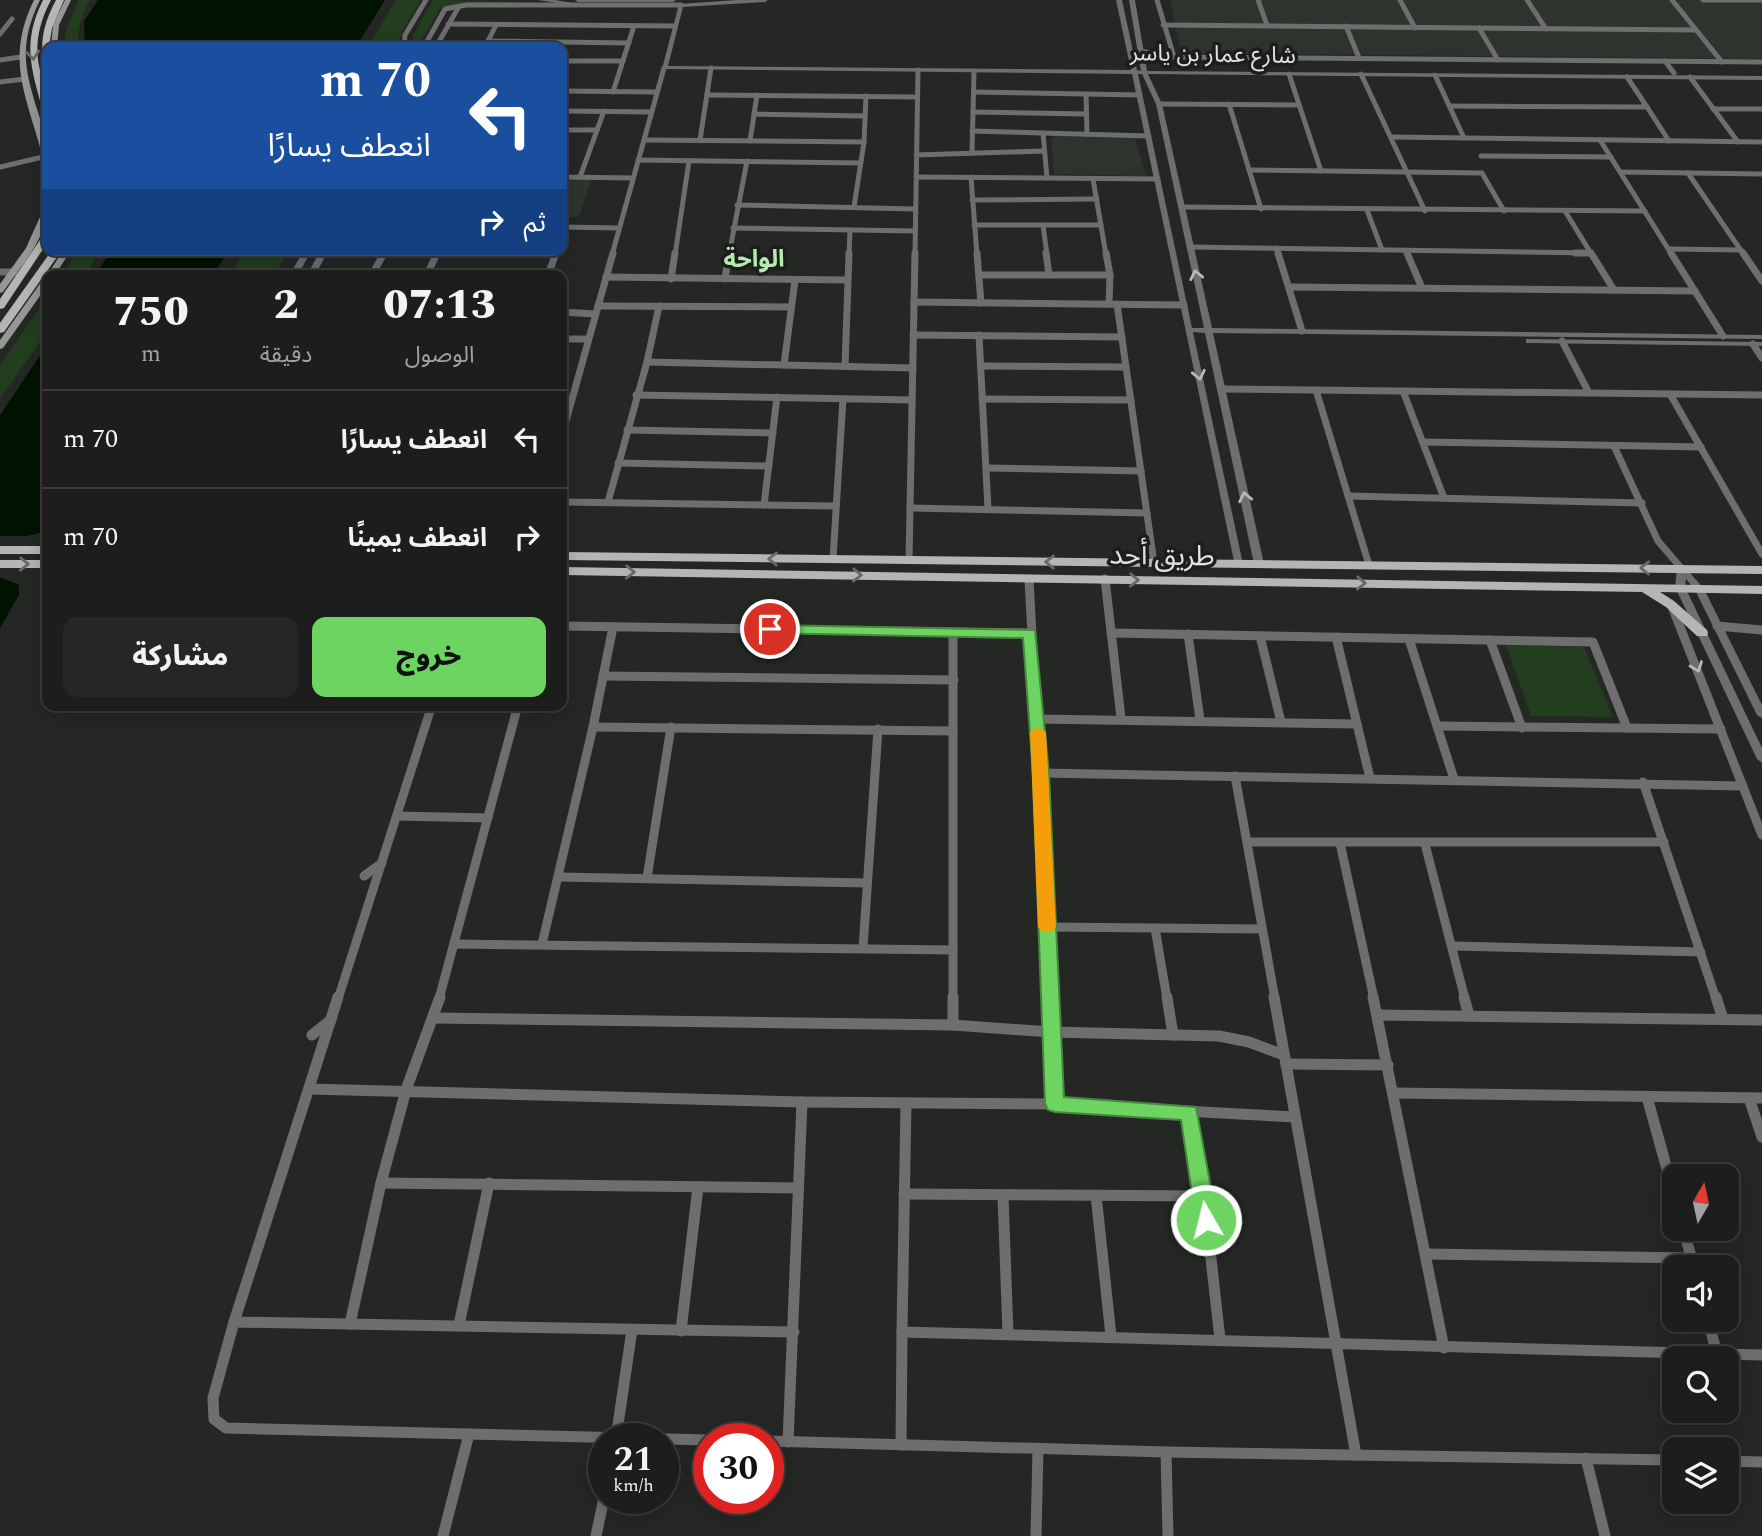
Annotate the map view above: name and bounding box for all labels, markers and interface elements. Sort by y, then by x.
street label: شارع عمار بن ياسر [1129,36,1296,74]
text: 70 m [320,44,431,119]
one-way arrow [25,50,40,61]
icon: left [455,70,546,161]
text: انعطف يسارًا [268,122,431,171]
icon: right [472,203,510,241]
text: ثم [524,203,546,243]
district label: الواحة [723,242,785,278]
one-way arrow [1190,269,1204,281]
text: 2 [273,274,299,337]
text: 07:13 [383,274,496,337]
text: 750 [113,281,189,344]
text: m [141,337,161,372]
text: دقيقة [260,338,312,373]
text: الوصول [405,338,475,373]
one-way arrow [1190,369,1205,381]
text: 70 m [63,419,118,459]
text: انعطف يسارًا [341,420,487,460]
icon: left [508,420,546,458]
one-way arrow [1238,491,1253,503]
text: 70 m [63,517,118,557]
text: انعطف يمينًا [348,518,487,558]
icon: right [508,518,546,556]
street label: طريق أحد [1109,534,1215,578]
one-way arrow [768,551,779,566]
one-way arrow [1044,554,1055,570]
one-way arrow [19,556,29,572]
one-way arrow [1639,561,1650,576]
one-way arrow [625,564,636,580]
one-way arrow [853,567,863,583]
one-way arrow [1129,572,1140,588]
one-way arrow [1357,575,1367,591]
pin [740,599,800,659]
icon: arrive [751,610,789,648]
button: مشاركة [63,617,298,697]
button: خروج [312,617,546,697]
one-way arrow [1688,660,1702,672]
north arrow [1662,1164,1740,1241]
map controls [1662,1164,1739,1514]
position arrow [1169,1183,1243,1257]
button: sound [1662,1255,1739,1332]
button: search [1662,1346,1739,1423]
speed limit sign: 30 [693,1423,784,1514]
text: 21 [614,1433,653,1486]
button: layers [1662,1437,1739,1514]
text: km/h [613,1472,654,1499]

